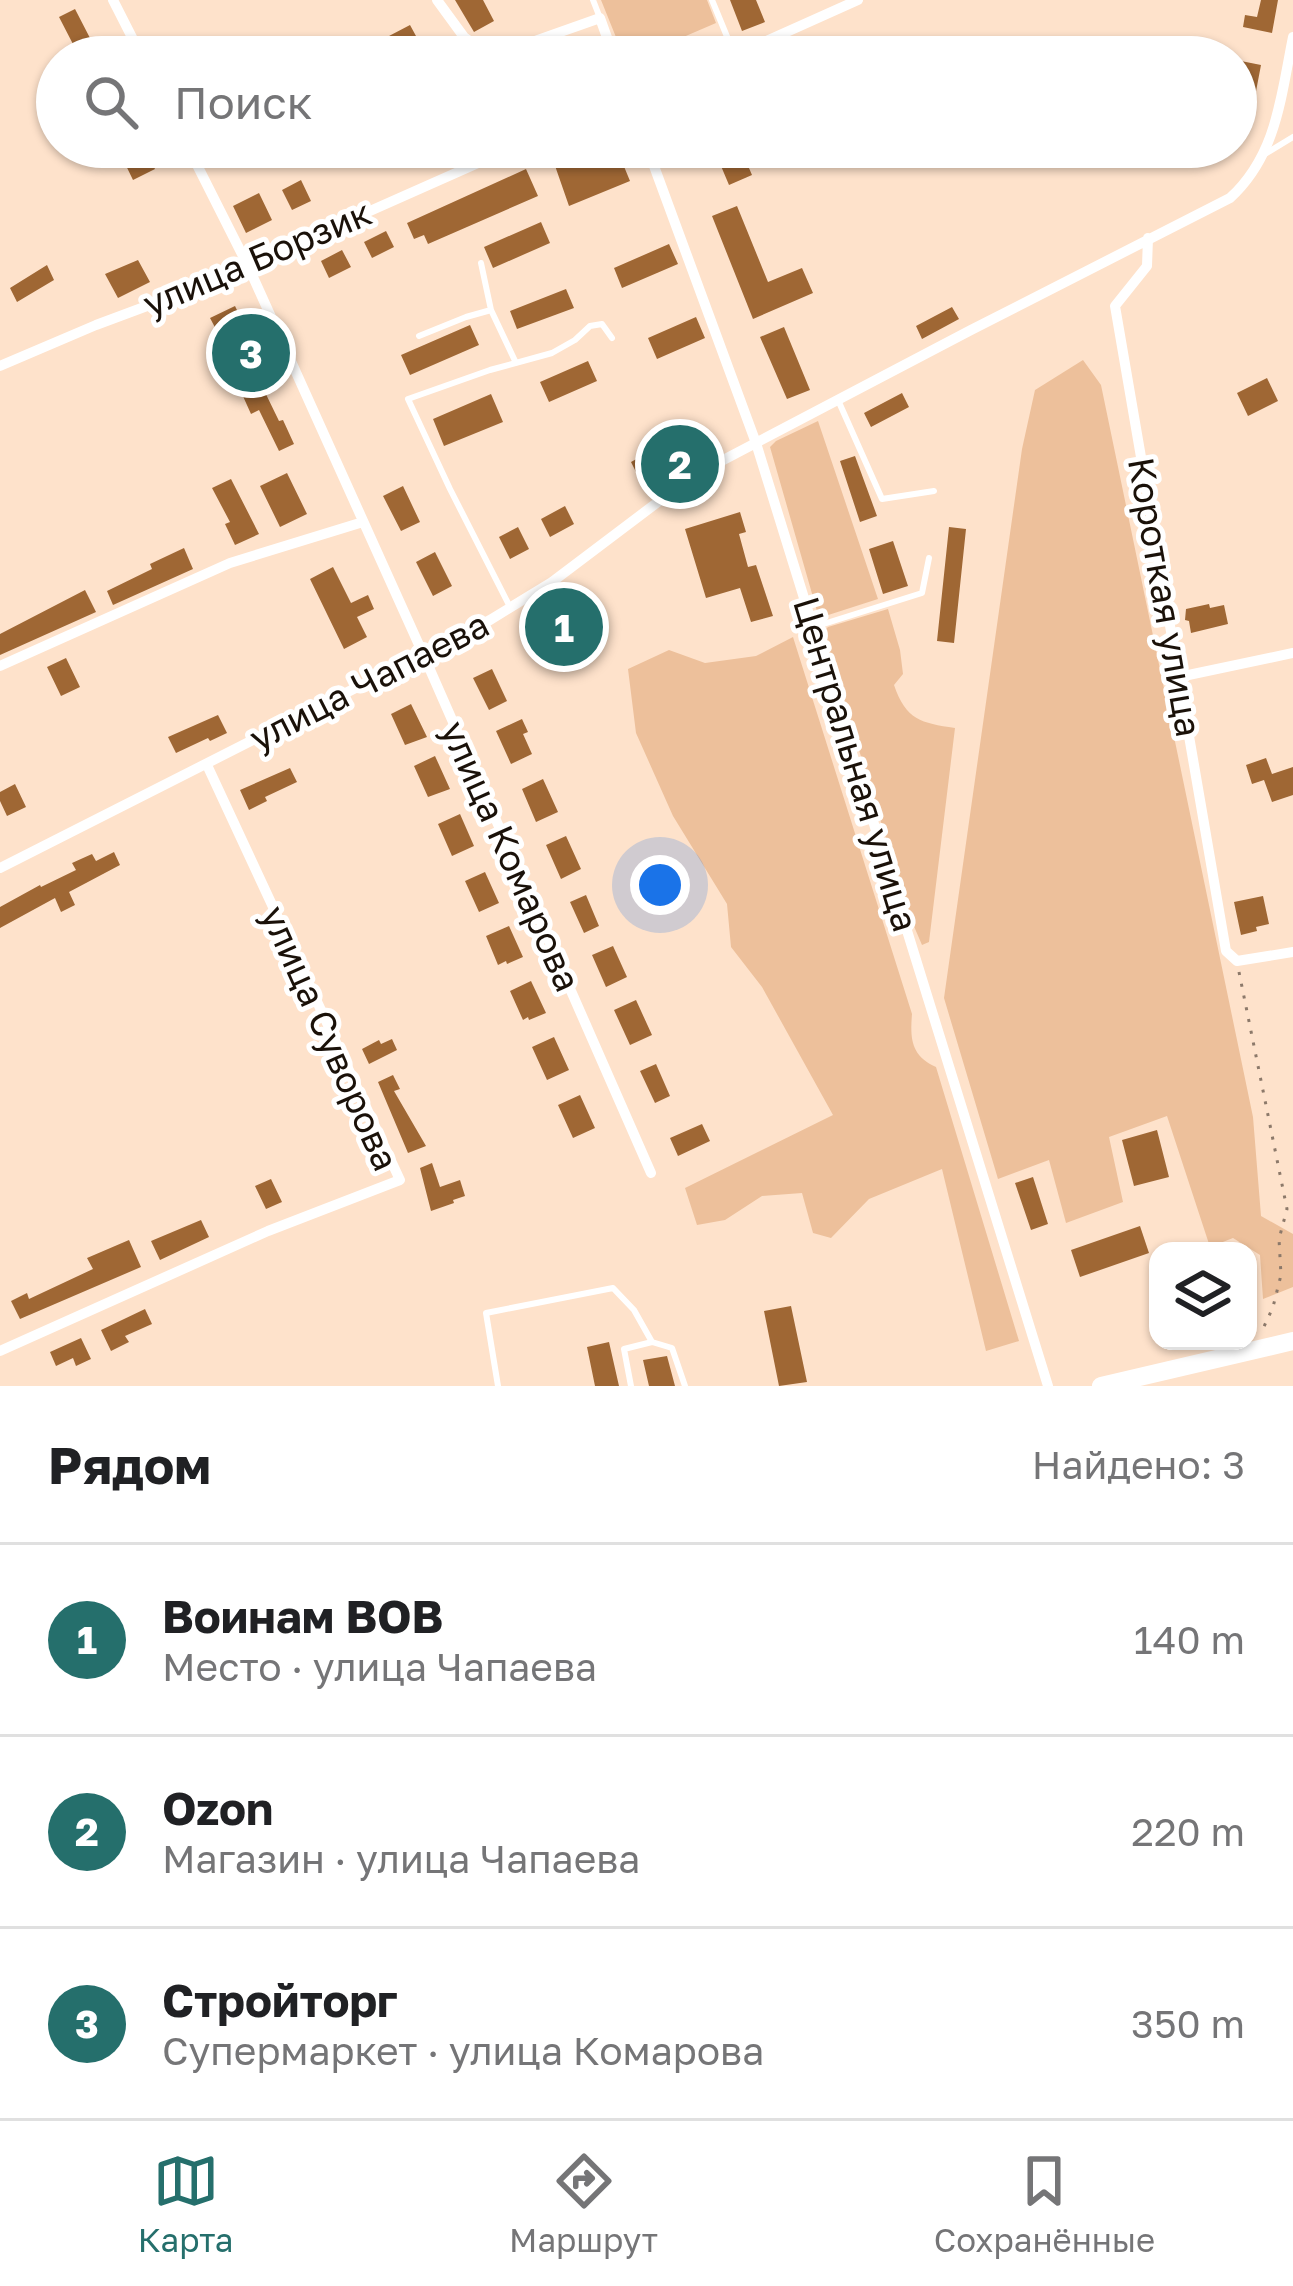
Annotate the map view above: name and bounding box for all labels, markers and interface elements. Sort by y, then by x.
search box [36,36,1257,168]
icon: search [78,69,144,135]
text: Поиск [174,75,313,129]
street label: улица Борзик [136,190,377,325]
pin: 3 [212,308,290,398]
pin: 2 [641,419,719,509]
street label: Короткая улица [1120,454,1211,740]
pin: 1 [525,582,603,672]
street label: Центральная улица [785,591,928,936]
street label: улица Чапаева [242,602,495,759]
street label: улица Комарова [433,714,590,998]
your location [630,855,690,915]
street label: улица Суворова [253,899,408,1177]
map controls [1149,1242,1257,1350]
button: layers [1149,1242,1257,1350]
text: Рядом [48,1434,211,1495]
text: Найдено: 3 [1032,1441,1245,1488]
text: Воинам ВОВ [162,1589,443,1643]
text: 1 [77,1616,97,1663]
text: 140 m [1134,1616,1245,1663]
text: Место · улица Чапаева [162,1643,597,1690]
text: Ozon [162,1781,273,1835]
text: 2 [75,1808,99,1855]
text: 220 m [1131,1808,1245,1855]
text: Магазин · улица Чапаева [162,1835,640,1882]
text: Стройторг [162,1973,398,2027]
text: 3 [75,2000,99,2047]
text: 350 m [1131,2000,1245,2047]
text: Супермаркет · улица Комарова [162,2027,764,2074]
tab: Карта [138,2148,233,2259]
tab: Маршрут [509,2148,658,2259]
tab: Сохранённые [934,2148,1155,2259]

